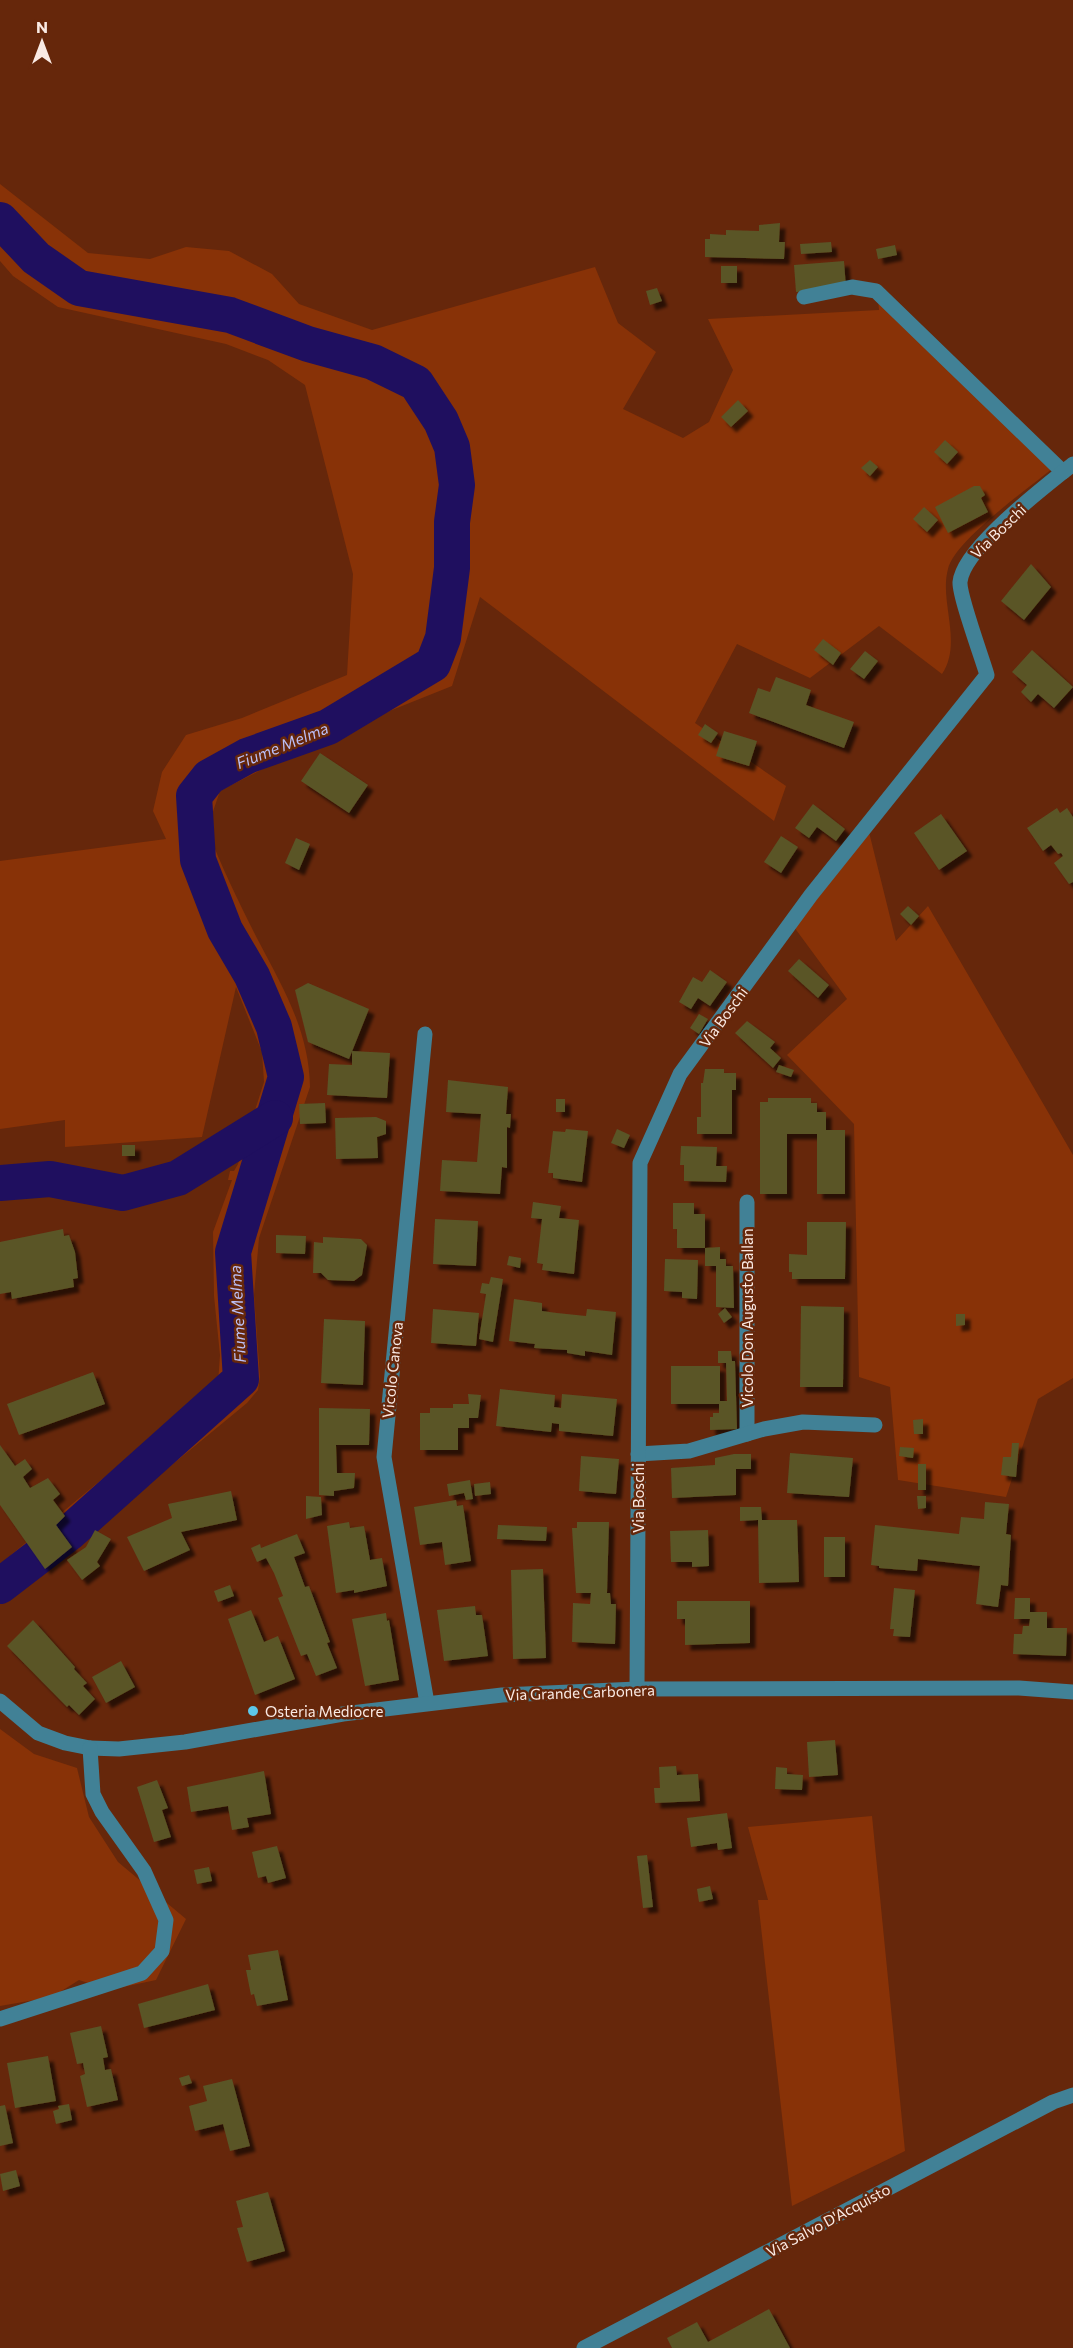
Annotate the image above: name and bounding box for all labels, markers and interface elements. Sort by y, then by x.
north arrow [12,12,72,72]
text: N [36,17,48,36]
street label: Via Boschi [967,500,1029,562]
water label: Fiume Melma [233,718,331,772]
street label: Via Boschi [695,983,751,1051]
street label: Vicolo Don Augusto Ballan [738,1229,756,1408]
water label: Fiume Melma [225,1265,249,1363]
street label: Vicolo Canova [378,1321,406,1419]
street label: Via Boschi [629,1463,647,1533]
street label: Via Grande Carbonera [505,1680,655,1704]
place label: Osteria Mediocre [265,1702,383,1720]
marker: Osteria Mediocre [246,1704,260,1718]
street label: Via Salvo D'Acquisto [763,2180,893,2260]

